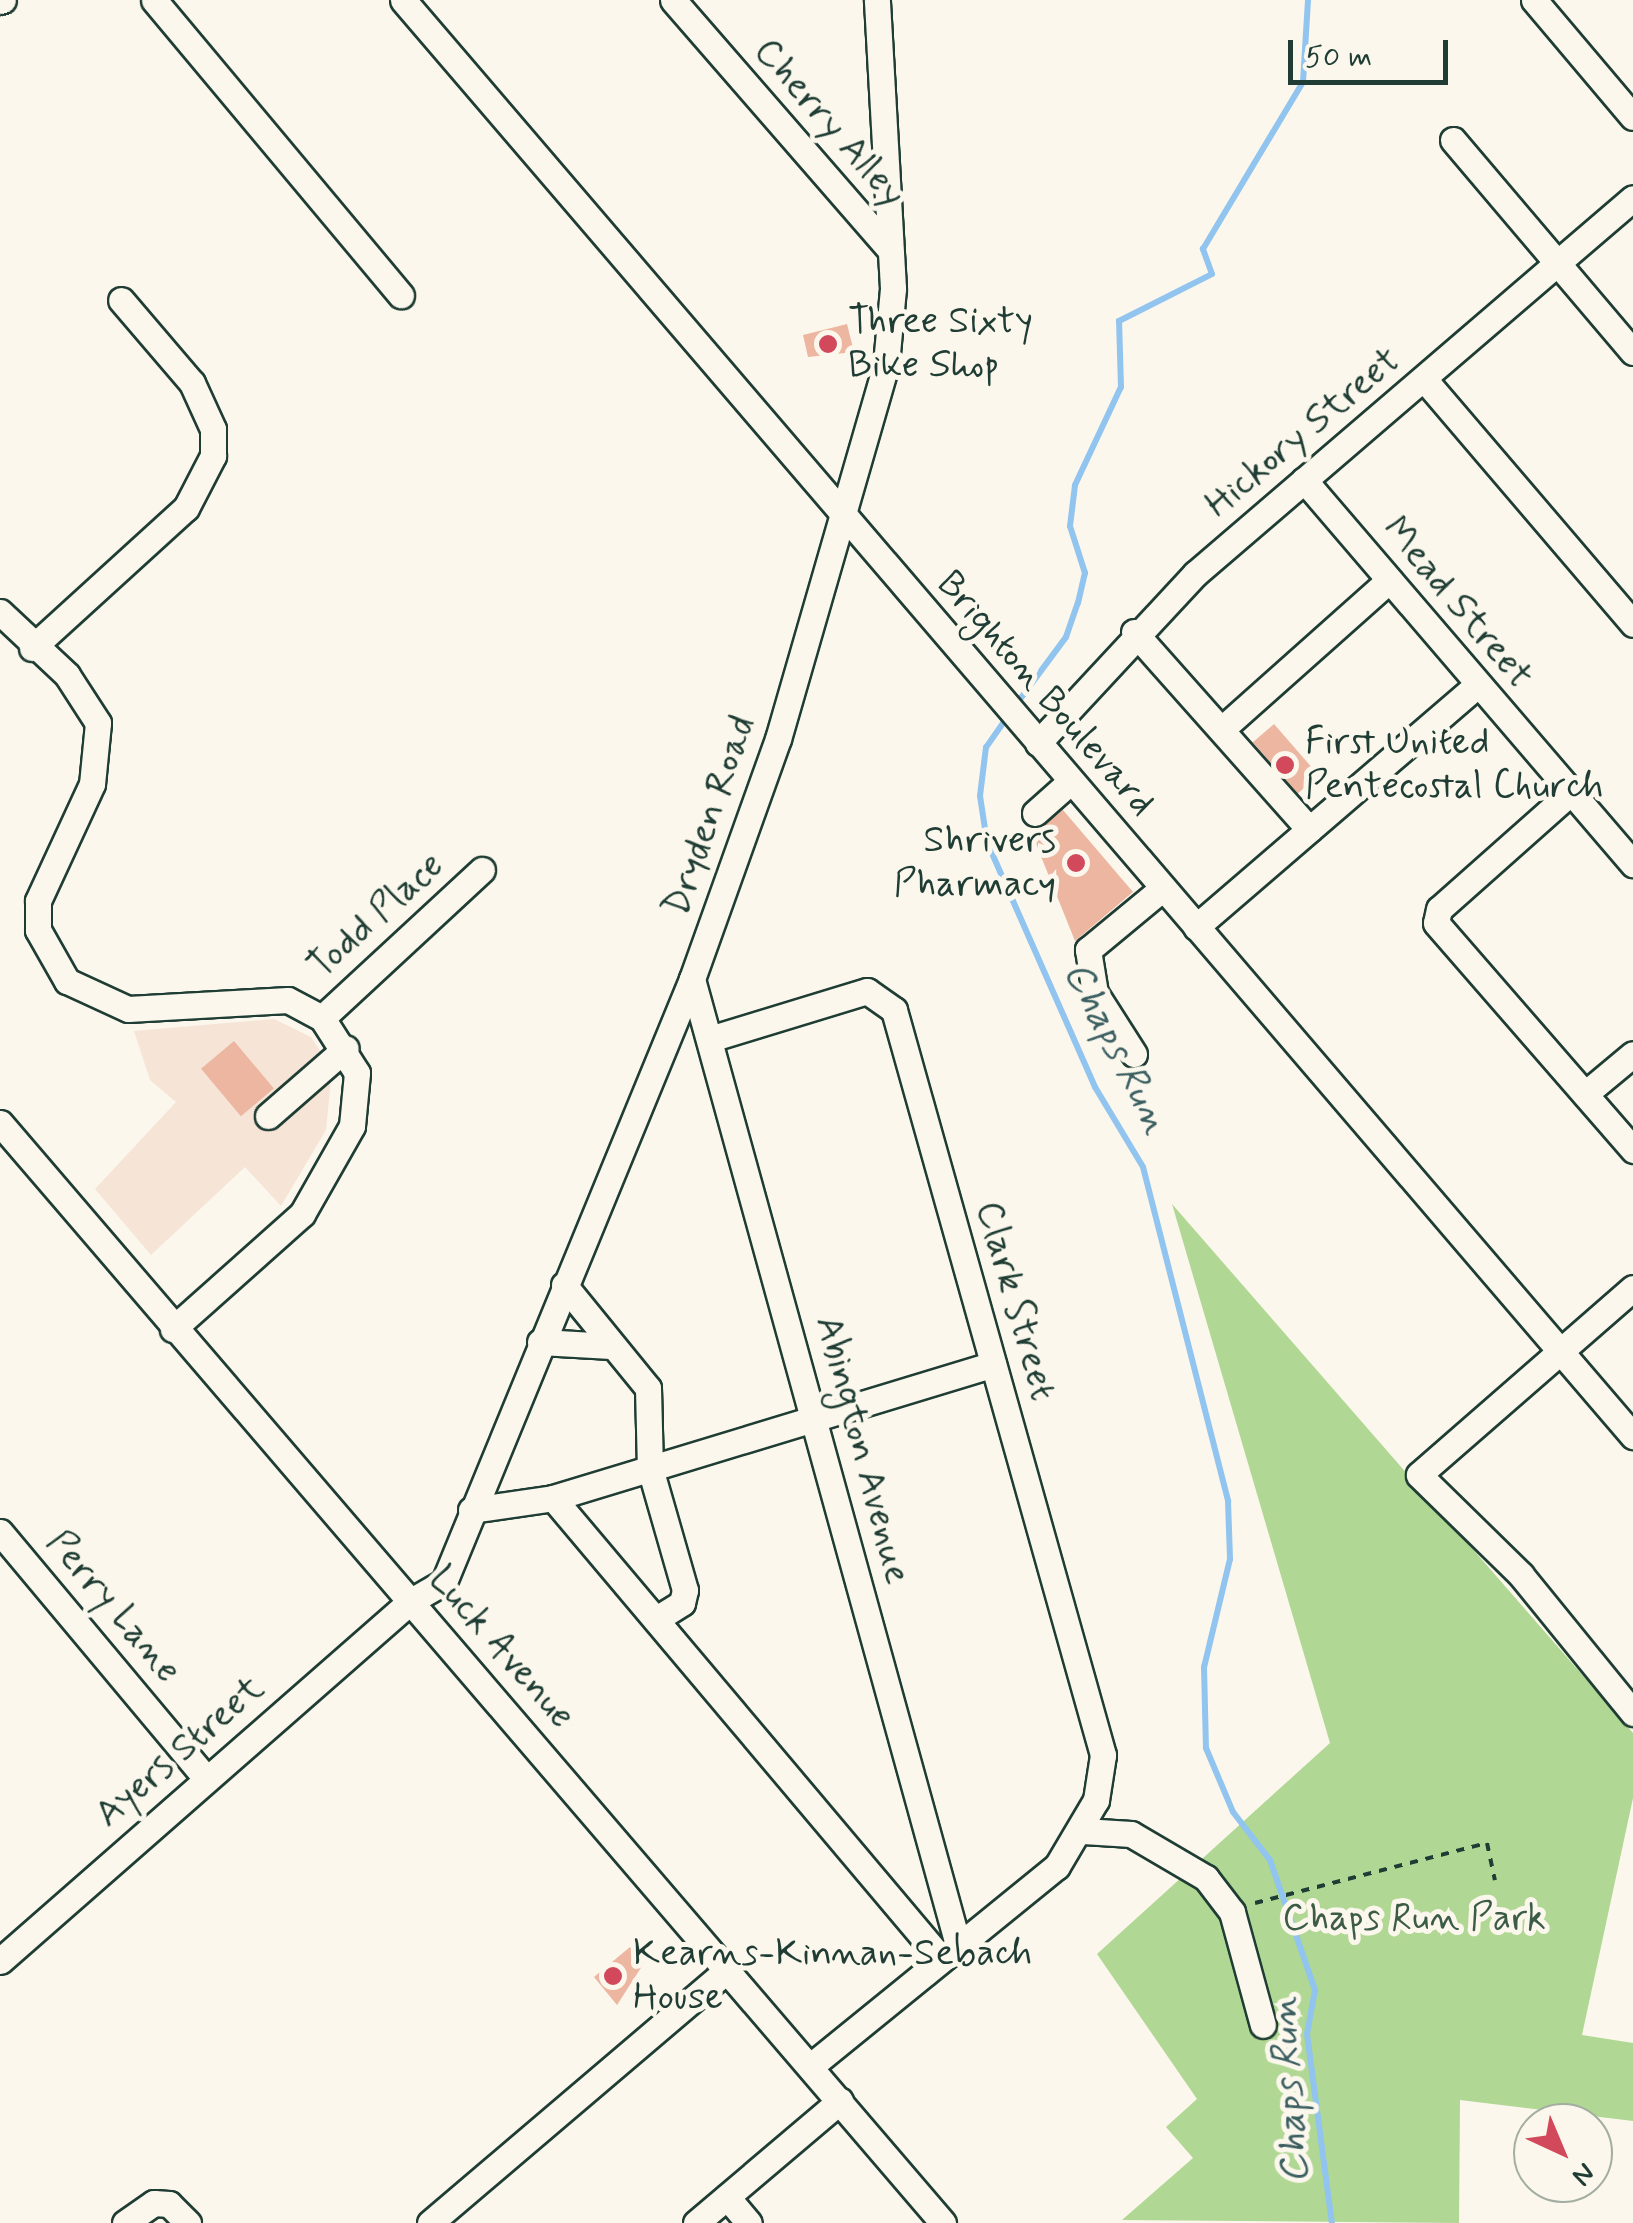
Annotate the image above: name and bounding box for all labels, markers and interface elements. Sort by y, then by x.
scale bar [1293,20,1453,82]
street label: Cherry Alley [743,29,915,217]
text: 50 m [1305,38,1372,77]
place label: Three Sixty Bike Shop [848,299,1033,388]
marker: Three Sixty Bike Shop [817,333,839,355]
street label: Hickory Street [1197,339,1409,527]
street label: Mead Street [1372,508,1542,698]
street label: Brighton Boulevard [928,564,1162,824]
street label: Dryden Road [655,712,765,920]
place label: First United Pentecostal Church [1305,720,1613,809]
marker: First United Pentecostal Church [1274,754,1296,776]
place label: Shrivers Pharmacy [893,818,1056,908]
street label: Todd Place [299,843,453,989]
marker: Shrivers Pharmacy [1065,852,1087,874]
water label: Chaps Run [1054,957,1178,1139]
street label: Clark Street [964,1193,1066,1409]
street label: Abington Avenue [804,1310,920,1590]
street label: Perry Lane [37,1523,189,1691]
street label: Luck Avenue [417,1556,585,1740]
street label: Ayers Street [86,1666,274,1838]
park label: Chaps Run Park [1286,1896,1542,1942]
place label: Kearns-Kinnan-Sebach House [633,1931,1032,2020]
marker: Kearns-Kinnan-Sebach House [602,1965,624,1987]
water label: Chaps Run [1260,1999,1320,2181]
north arrow [1513,2103,1613,2203]
text: N [1563,2154,1602,2193]

